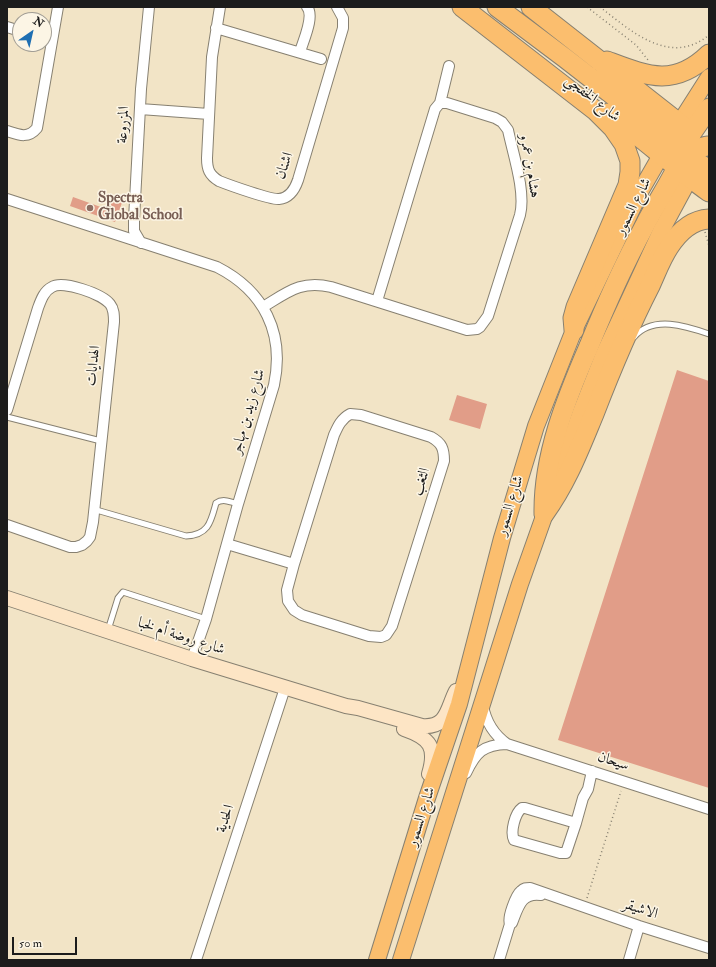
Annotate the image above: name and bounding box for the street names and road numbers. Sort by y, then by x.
street label: شارع الخفجي [561,72,623,126]
street label: المزروعة [114,106,134,144]
street label: هشام بن عمرو [515,133,543,199]
street label: اشنان [272,150,298,182]
street label: شارع السمور [612,175,656,239]
street label: الهدايات [83,345,105,387]
street label: شارع زيد بن مهاجر [228,367,270,457]
street label: الثغب [409,466,435,498]
street label: شارع السمور [493,474,529,538]
street label: شارع روضة أم لخبا [135,614,227,660]
street label: سيحان [595,748,631,776]
street label: شارع السمور [404,785,440,849]
street label: الحدية [213,803,239,835]
street label: الاشيقر [620,896,660,924]

